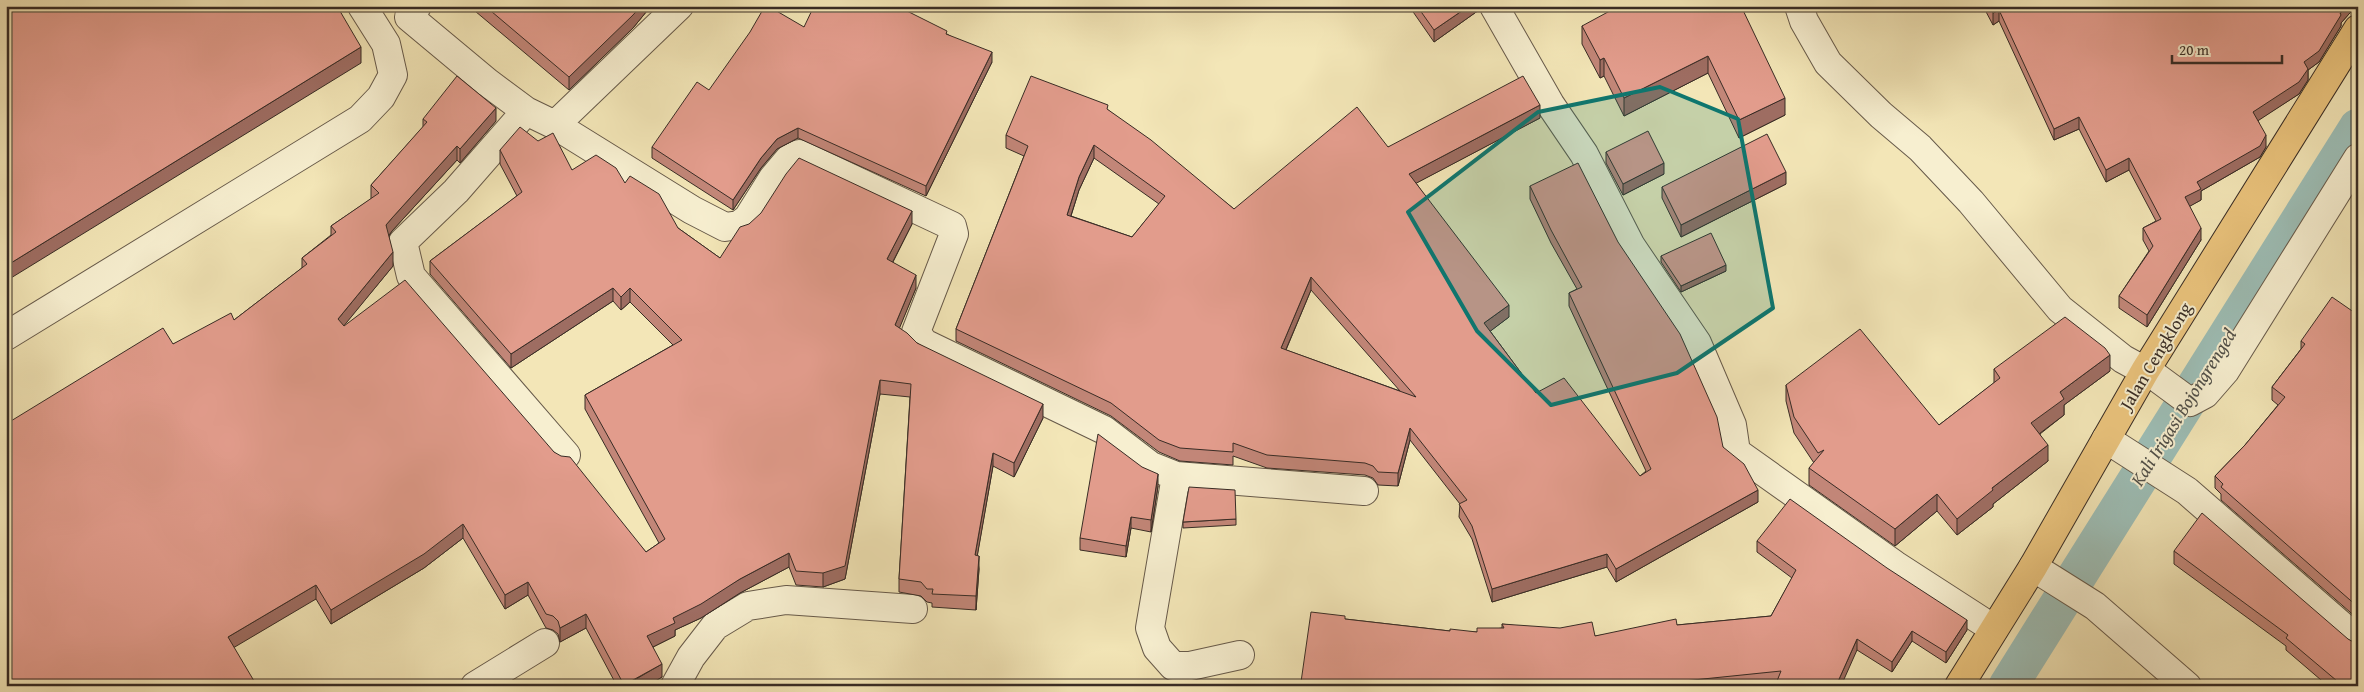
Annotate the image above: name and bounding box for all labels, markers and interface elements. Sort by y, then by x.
scale bar [2172,32,2282,64]
text: 20 m [2179,39,2210,60]
street label: Jalan Cengklong [2112,297,2198,417]
water label: Kali Irigasi Bojongrenged [2123,323,2243,492]

